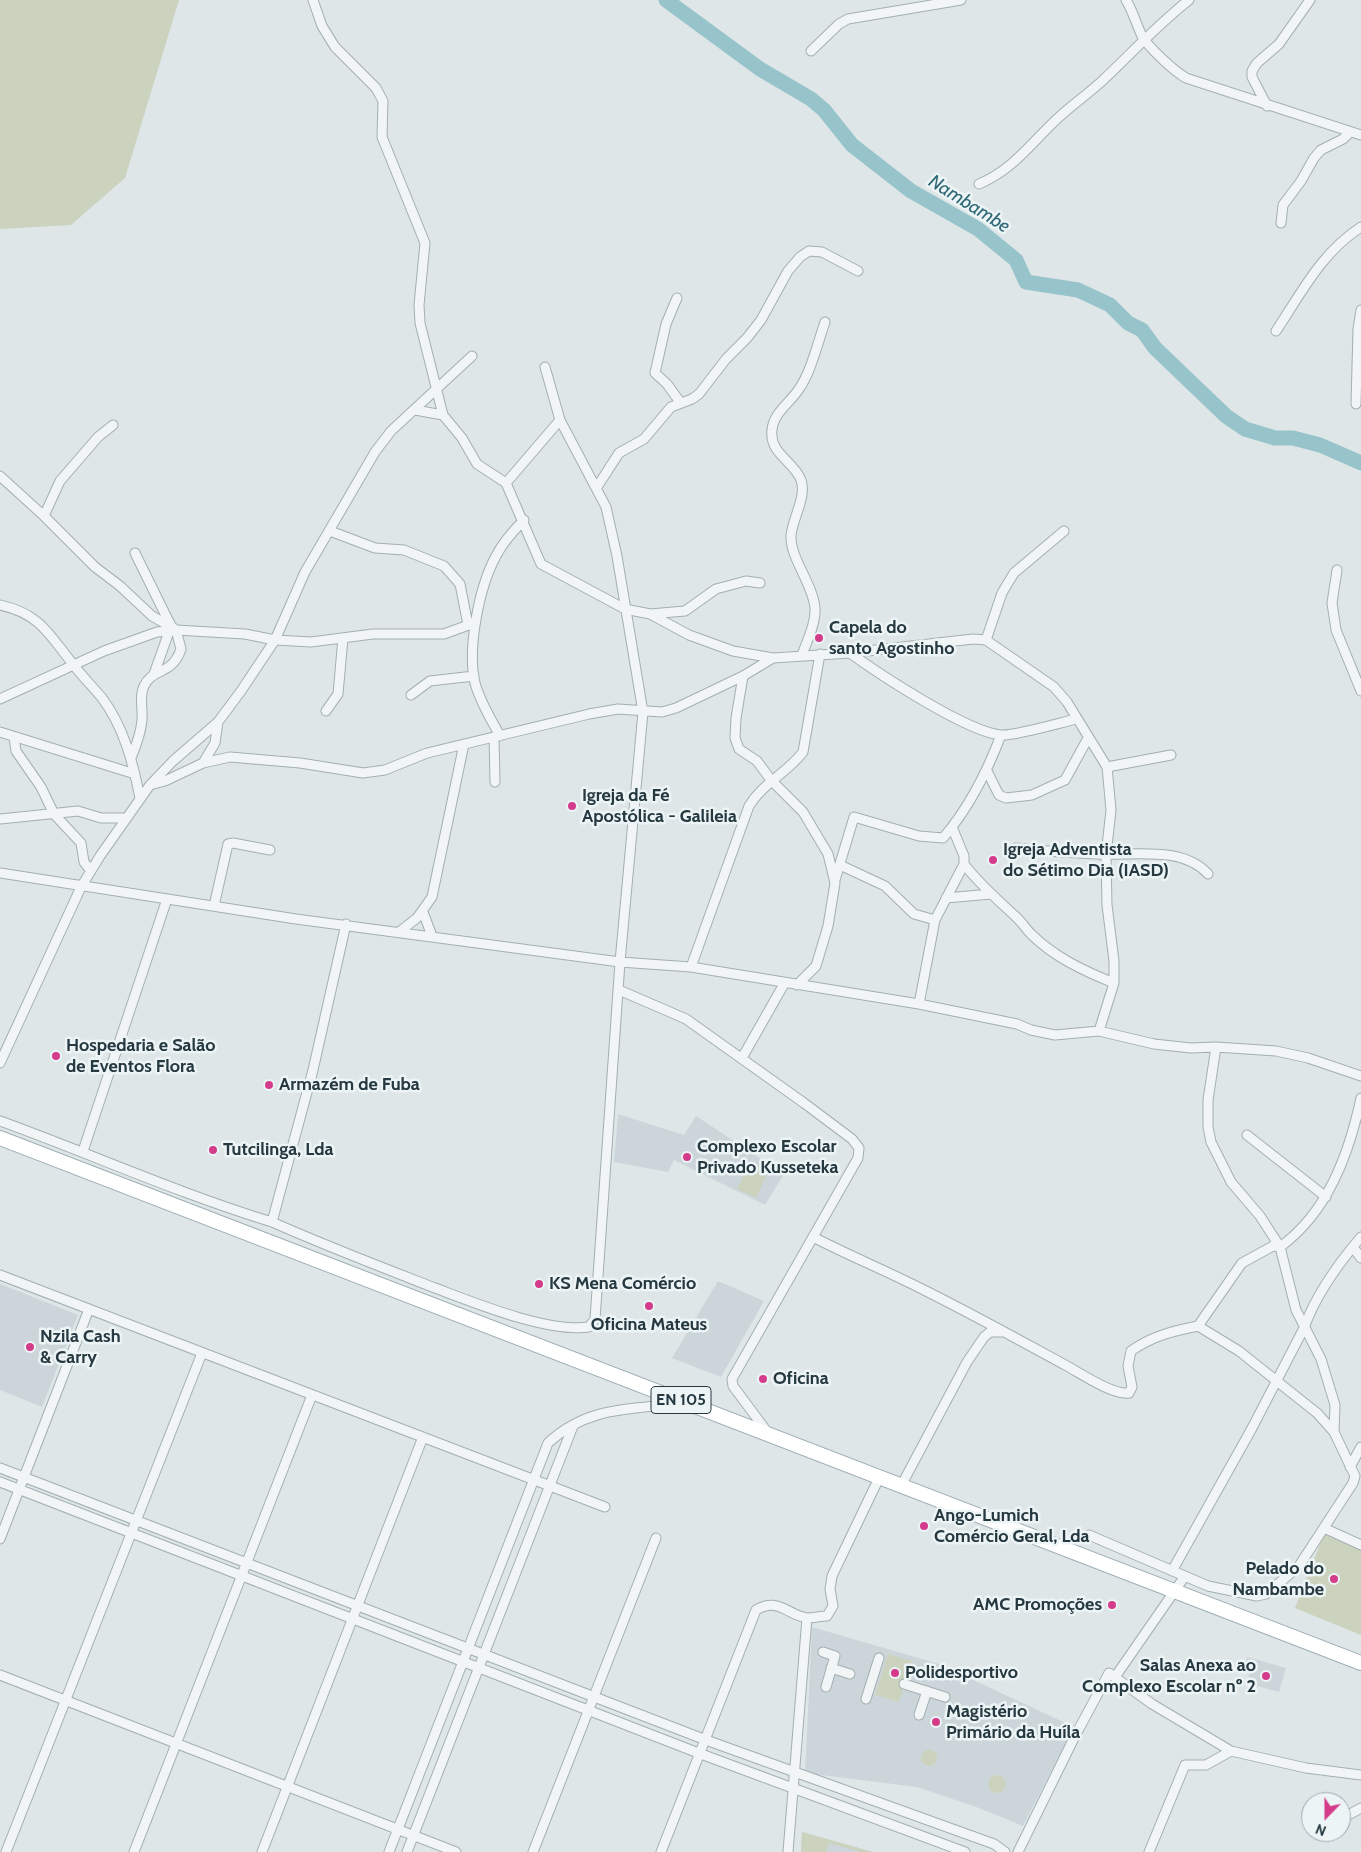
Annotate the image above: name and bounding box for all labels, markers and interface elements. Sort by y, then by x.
water label: Nambambe [924,170,1014,238]
place label: Capela do santo Agostinho [829,617,954,660]
marker: Capela do santo Agostinho [813,632,825,644]
place label: Igreja da Fé Apostólica - Galileia [582,785,737,828]
marker: Igreja da Fé Apostólica - Galileia [566,800,578,812]
place label: Igreja Adventista do Sétimo Dia (IASD) [1003,839,1169,882]
marker: Igreja Adventista do Sétimo Dia (IASD) [987,854,999,866]
place label: Hospedaria e Salão de Eventos Flora [66,1035,216,1078]
marker: Hospedaria e Salão de Eventos Flora [50,1050,62,1062]
place label: Armazém de Fuba [279,1074,420,1096]
marker: Armazém de Fuba [263,1079,275,1091]
place label: Complexo Escolar Privado Kusseteka [697,1136,838,1178]
place label: Tutcilinga, Lda [223,1139,333,1161]
marker: Tutcilinga, Lda [207,1144,219,1156]
marker: Complexo Escolar Privado Kusseteka [681,1151,693,1163]
place label: KS Mena Comércio [549,1273,696,1295]
marker: KS Mena Comércio [533,1278,545,1290]
marker: Oficina Mateus [643,1300,655,1312]
place label: Oficina Mateus [591,1314,707,1336]
place label: Nzila Cash & Carry [40,1326,121,1368]
marker: Nzila Cash & Carry [24,1341,36,1353]
place label: Oficina [773,1368,829,1390]
marker: Oficina [757,1373,769,1385]
road number: EN 105 [651,1386,711,1414]
place label: Ango-Lumich Comércio Geral, Lda [934,1505,1090,1548]
marker: Ango-Lumich Comércio Geral, Lda [918,1520,930,1532]
place label: Pelado do Nambambe [1232,1558,1324,1600]
marker: Pelado do Nambambe [1328,1573,1340,1585]
place label: AMC Promoções [973,1594,1102,1616]
marker: AMC Promoções [1106,1599,1118,1611]
place label: Salas Anexa ao Complexo Escolar nº 2 [1082,1655,1256,1698]
place label: Polidesportivo [905,1662,1018,1684]
marker: Polidesportivo [889,1667,901,1679]
marker: Salas Anexa ao Complexo Escolar nº 2 [1260,1670,1272,1682]
place label: Magistério Primário da Huíla [946,1701,1080,1744]
marker: Magistério Primário da Huíla [930,1716,942,1728]
north arrow [1301,1792,1351,1842]
text: N [1313,1820,1329,1840]

